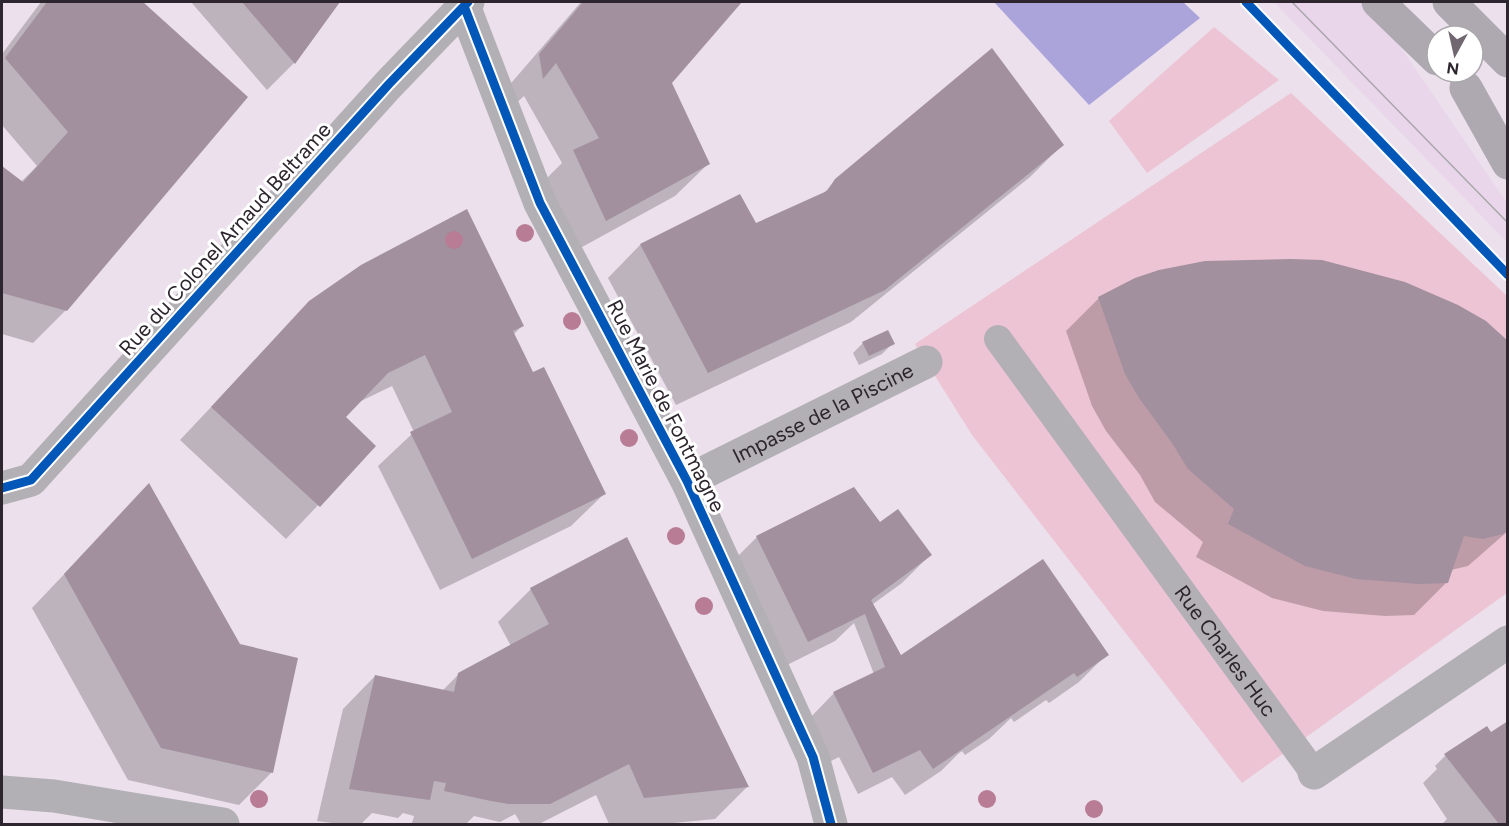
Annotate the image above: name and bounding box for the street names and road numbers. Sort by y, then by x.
street label: Rue du Colonel Arnaud Beltrame [113,117,336,360]
street label: Rue Marie de Fontmagne [602,295,731,516]
street label: Impasse de la Piscine [728,357,917,468]
street label: Rue Charles Huc [1170,580,1282,721]

